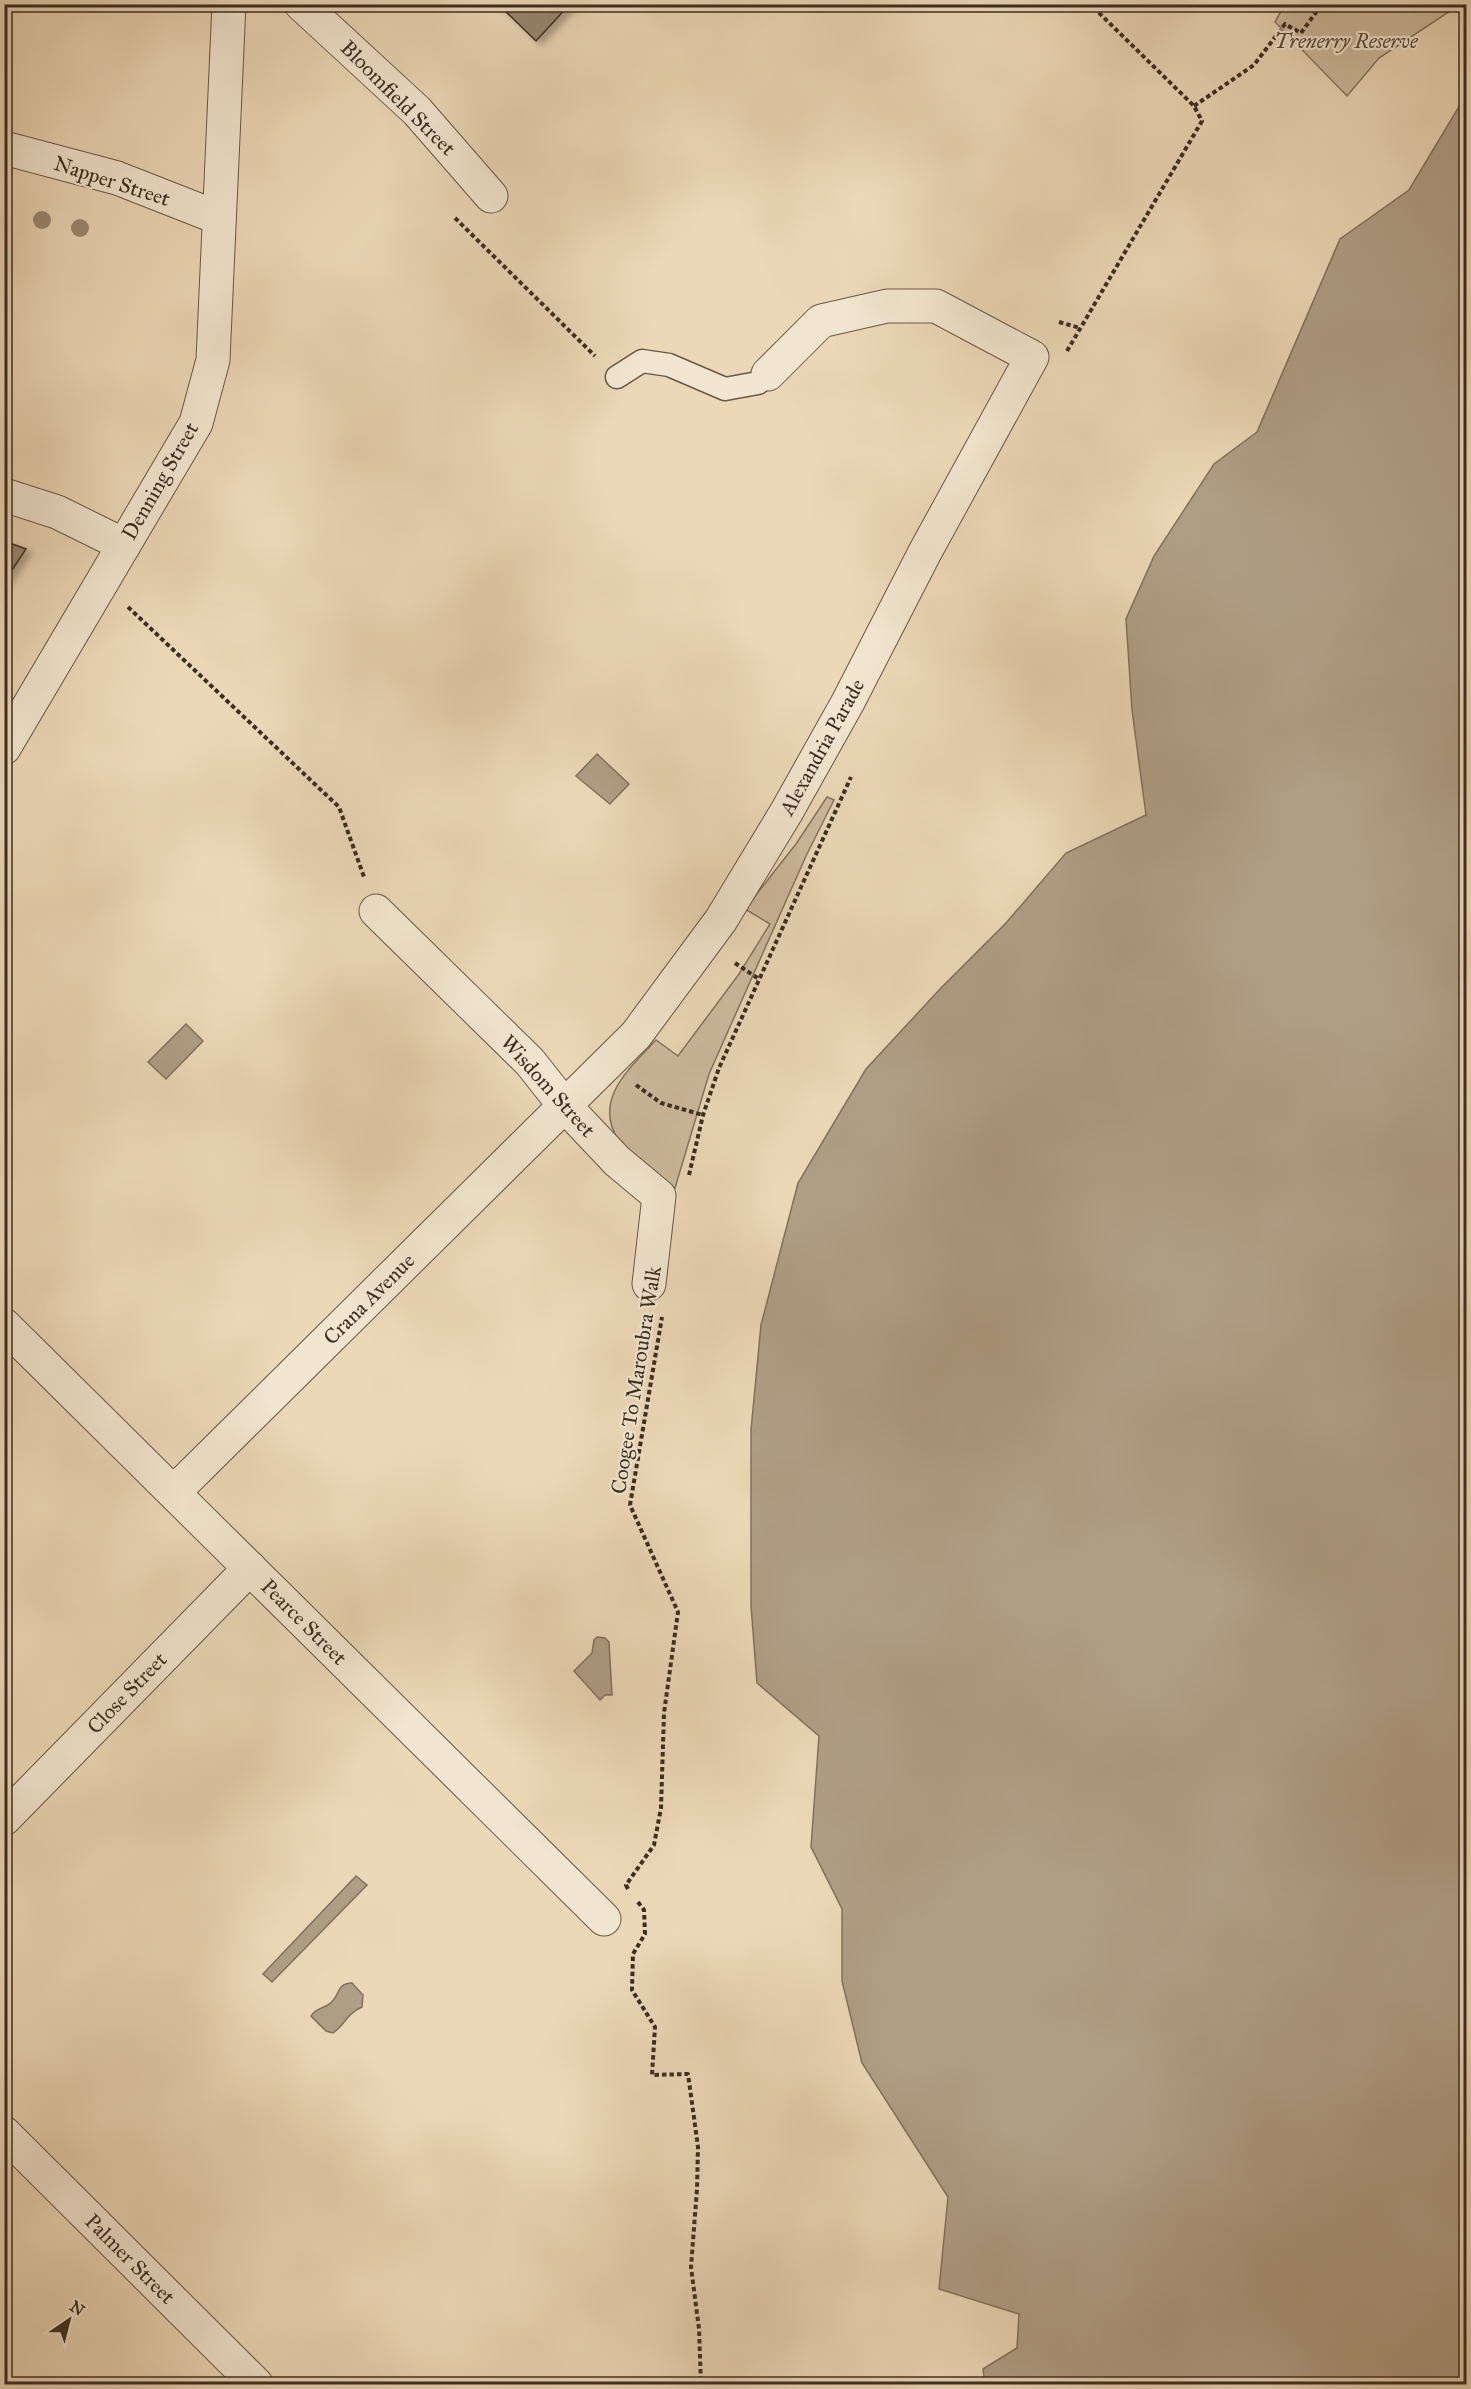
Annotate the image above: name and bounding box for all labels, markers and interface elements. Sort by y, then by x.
park label: Trenerry Reserve [1274,28,1419,54]
street label: Bloomfield Street [335,35,461,161]
street label: Napper Street [51,150,174,212]
street label: Denning Street [116,417,204,545]
street label: Alexandria Parade [773,674,870,821]
street label: Wisdom Street [495,1029,601,1143]
street label: Crana Avenue [318,1248,420,1350]
street label: Coogee To Maroubra Walk [605,1264,667,1496]
street label: Pearce Street [255,1573,353,1671]
street label: Close Street [82,1646,173,1739]
street label: Palmer Street [79,2208,181,2310]
north arrow [39,2290,99,2350]
text: N [66,2296,89,2320]

